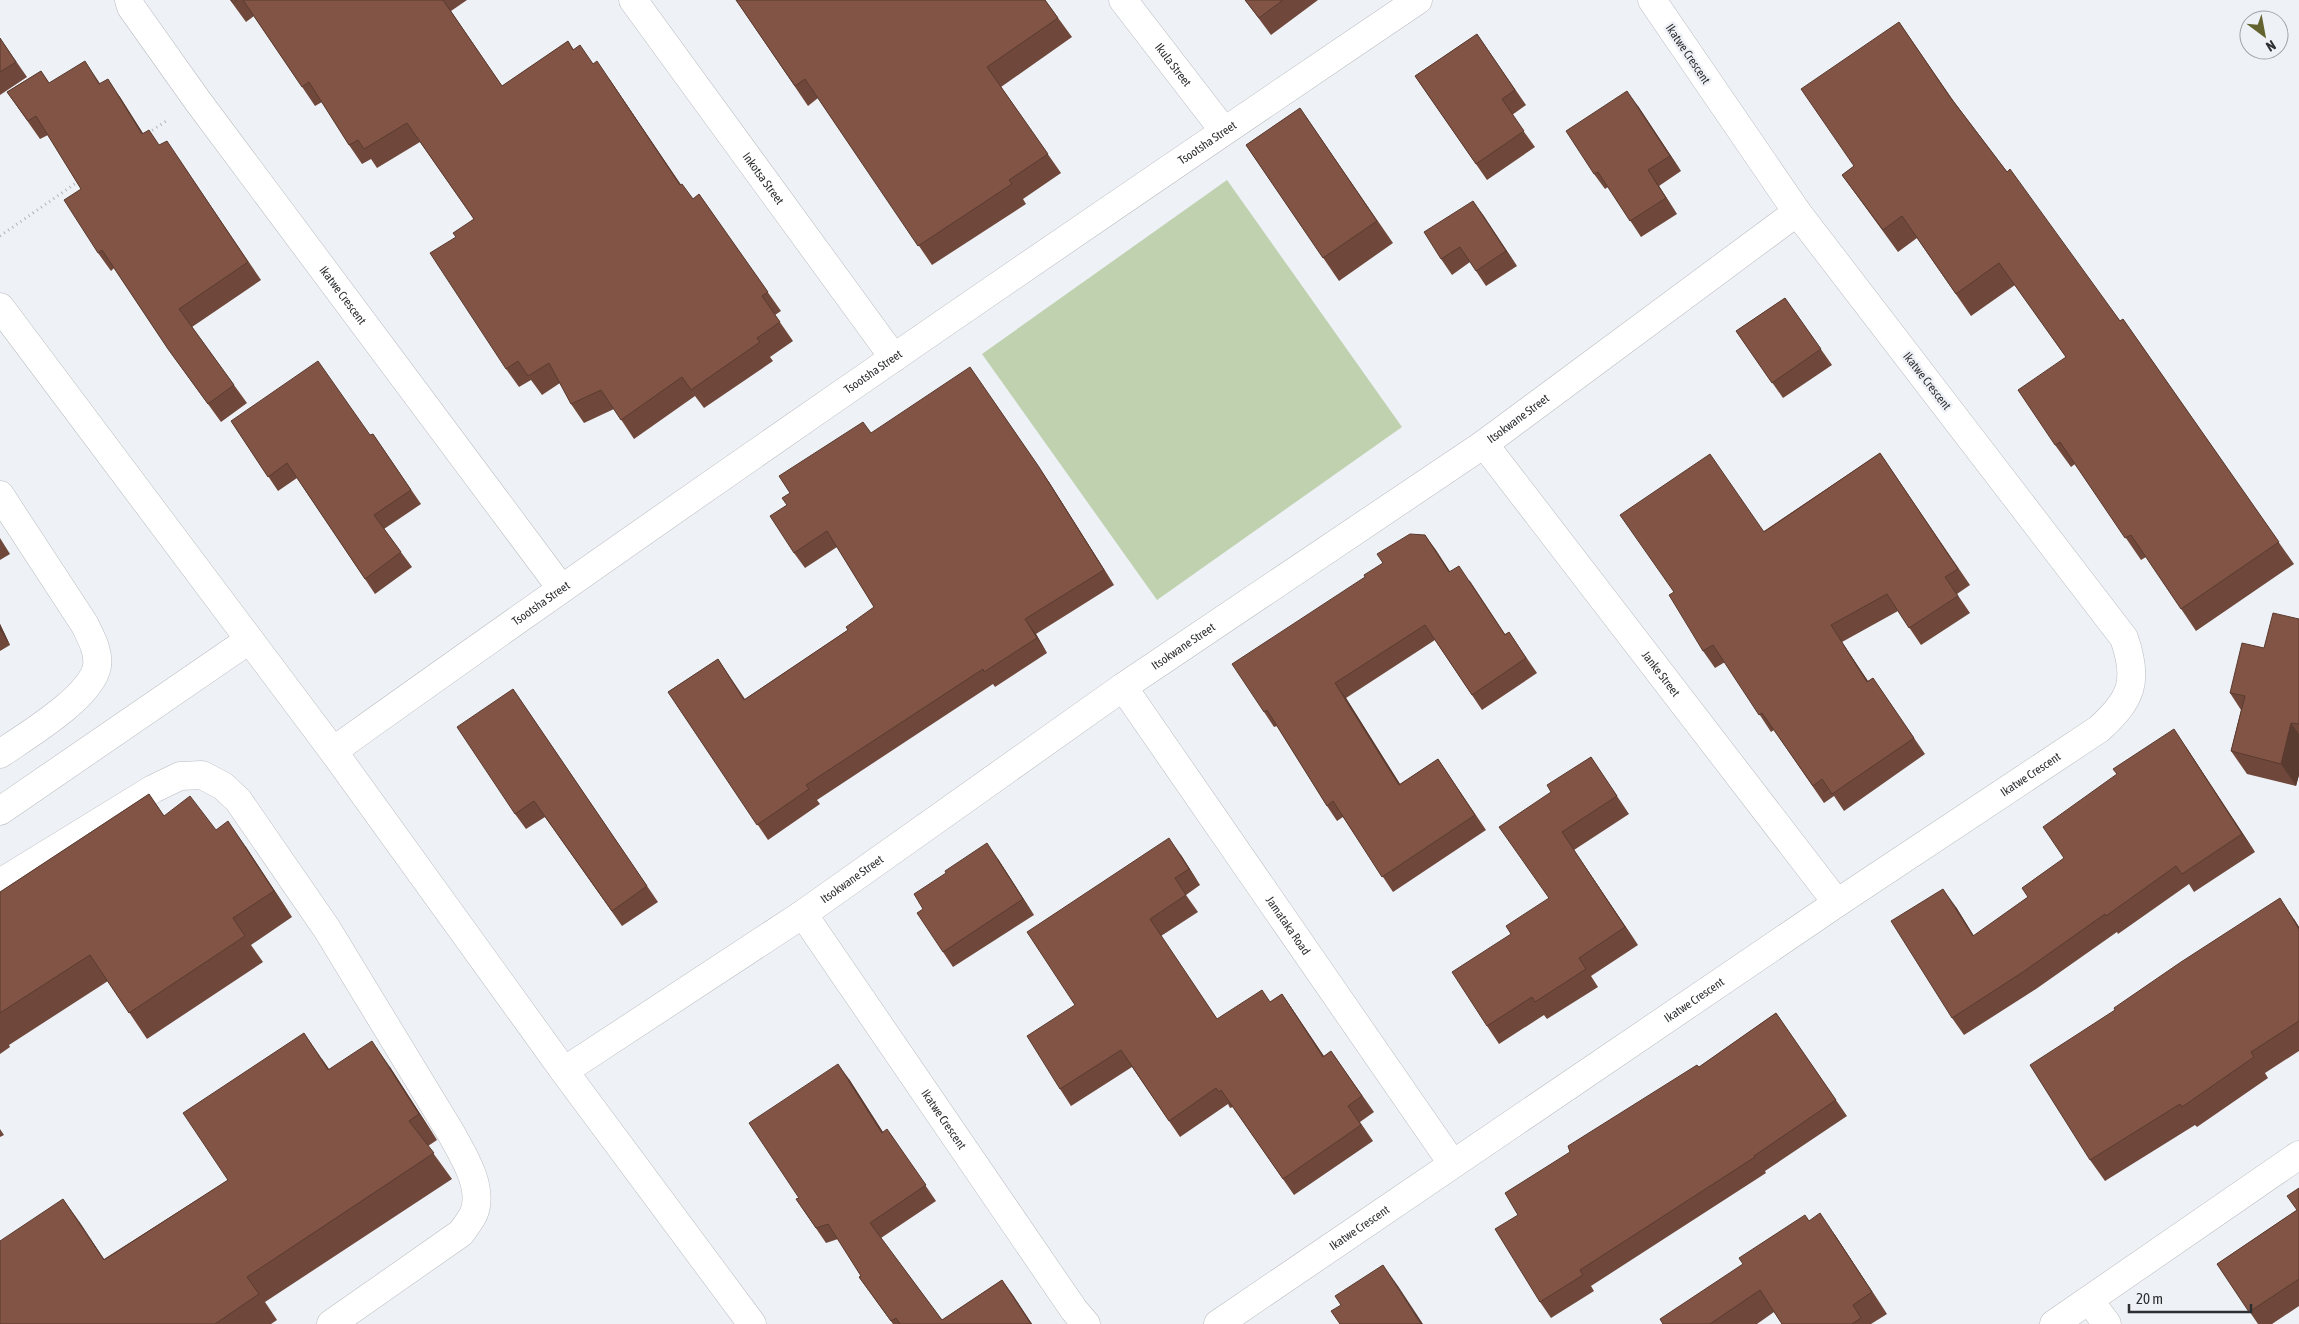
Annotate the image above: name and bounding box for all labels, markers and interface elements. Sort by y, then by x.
north arrow [2239,10,2289,60]
street label: Ikatwe Crescent [1663,21,1713,87]
text: N [2263,37,2279,55]
street label: Ikula Street [1152,40,1194,90]
street label: Tsootsha Street [1176,118,1239,168]
street label: Inkotsa Street [740,150,787,208]
street label: Ikatwe Crescent [316,263,369,328]
street label: Tsootsha Street [842,347,905,397]
street label: Ikatwe Crescent [1900,349,1954,413]
street label: Itsokwane Street [1484,391,1552,446]
street label: Tsootsha Street [509,578,573,629]
street label: Itsokwane Street [1149,620,1218,673]
street label: Janke Street [1639,648,1683,700]
street label: Ikatwe Crescent [1998,749,2064,799]
street label: Itsokwane Street [818,852,886,906]
street label: Jamataka Road [1263,894,1313,958]
street label: Ikatwe Crescent [1662,974,1727,1025]
street label: Ikatwe Crescent [918,1087,969,1153]
street label: Ikatwe Crescent [1327,1202,1392,1253]
scale bar [2129,1282,2252,1314]
text: 20 m [2136,1290,2163,1307]

